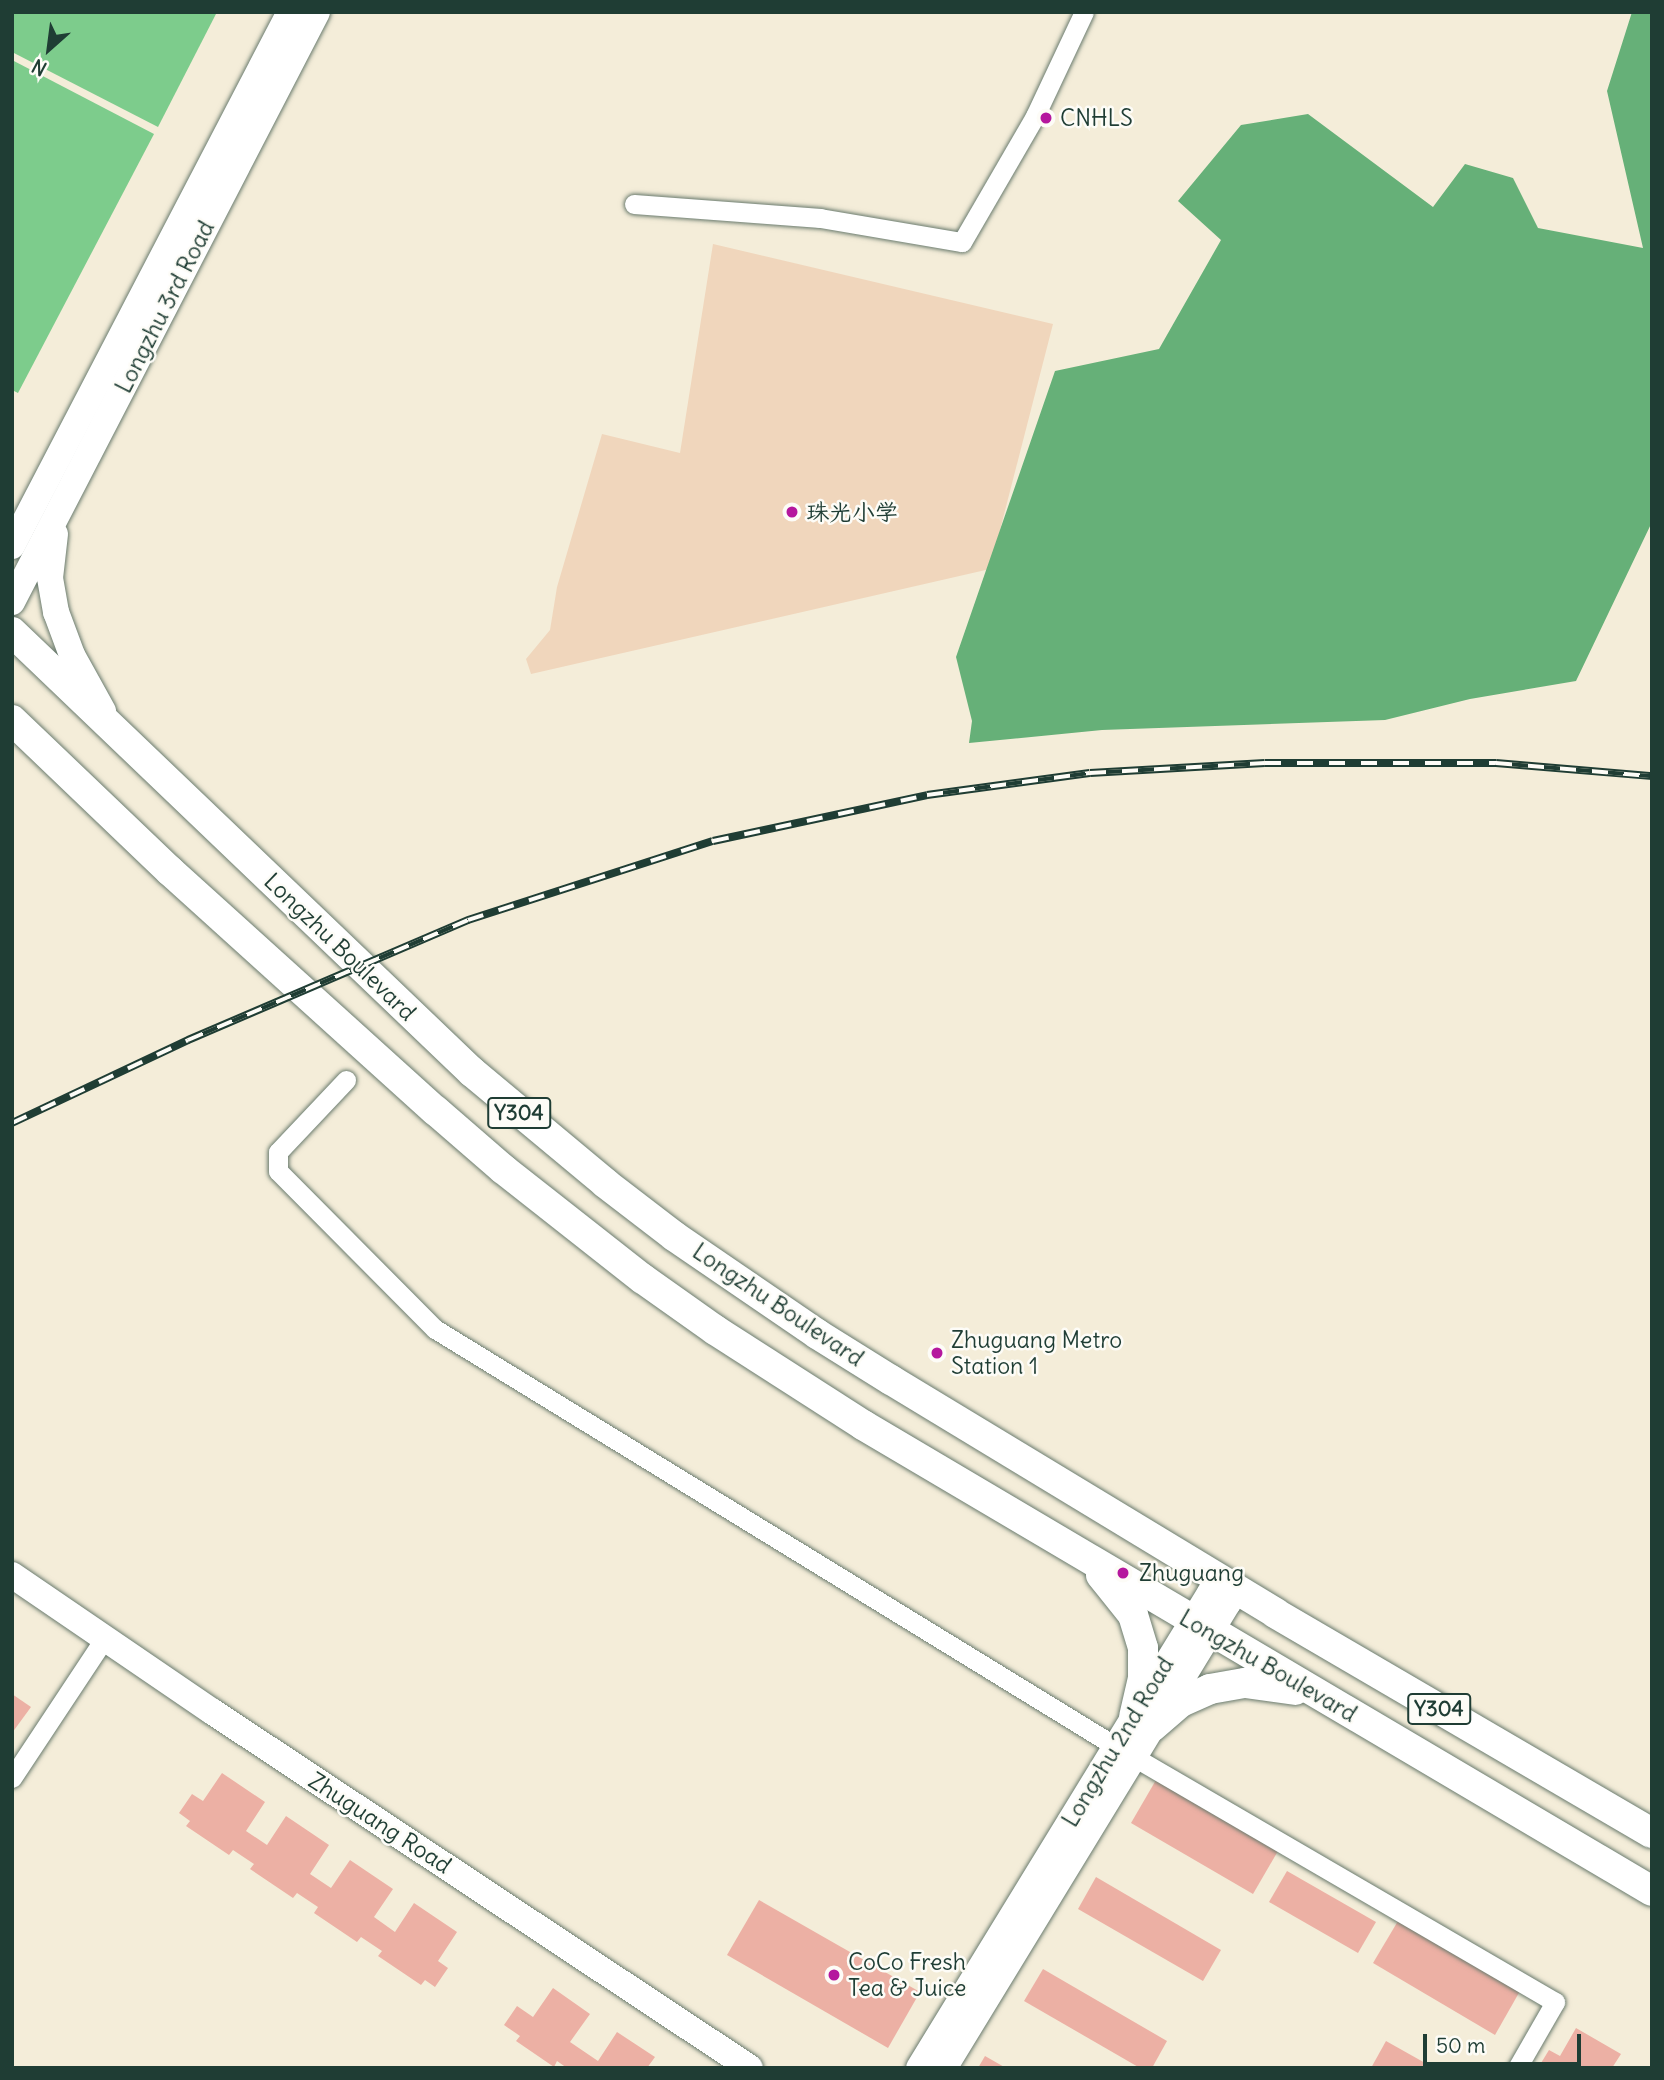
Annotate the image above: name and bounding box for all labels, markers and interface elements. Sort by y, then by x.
north arrow [14,14,84,84]
text: N [28,54,51,81]
place label: CNHLS [1060,104,1133,132]
marker: CNHLS [1038,110,1054,126]
street label: Longzhu 3rd Road [110,216,220,398]
place label: 珠光小学 [806,498,898,526]
marker: 珠光小学 [784,504,800,520]
street label: Longzhu Boulevard [258,868,422,1026]
road number: Y304 [486,1096,552,1130]
street label: Longzhu Boulevard [687,1238,869,1372]
place label: Zhuguang Metro Station 1 [951,1326,1122,1380]
marker: Zhuguang Metro Station 1 [929,1345,945,1361]
place label: Zhuguang [1139,1559,1244,1587]
marker: Zhuguang [1113,1563,1133,1583]
street label: Longzhu Boulevard [1174,1604,1362,1728]
street label: Longzhu 2nd Road [1056,1652,1180,1832]
road number: Y304 [1406,1692,1472,1726]
street label: Zhuguang Road [304,1767,456,1879]
place label: CoCo Fresh Tea & Juice [848,1948,966,2002]
marker: CoCo Fresh Tea & Juice [826,1967,842,1983]
scale bar [1426,2021,1584,2064]
text: 50 m [1436,2032,1485,2059]

